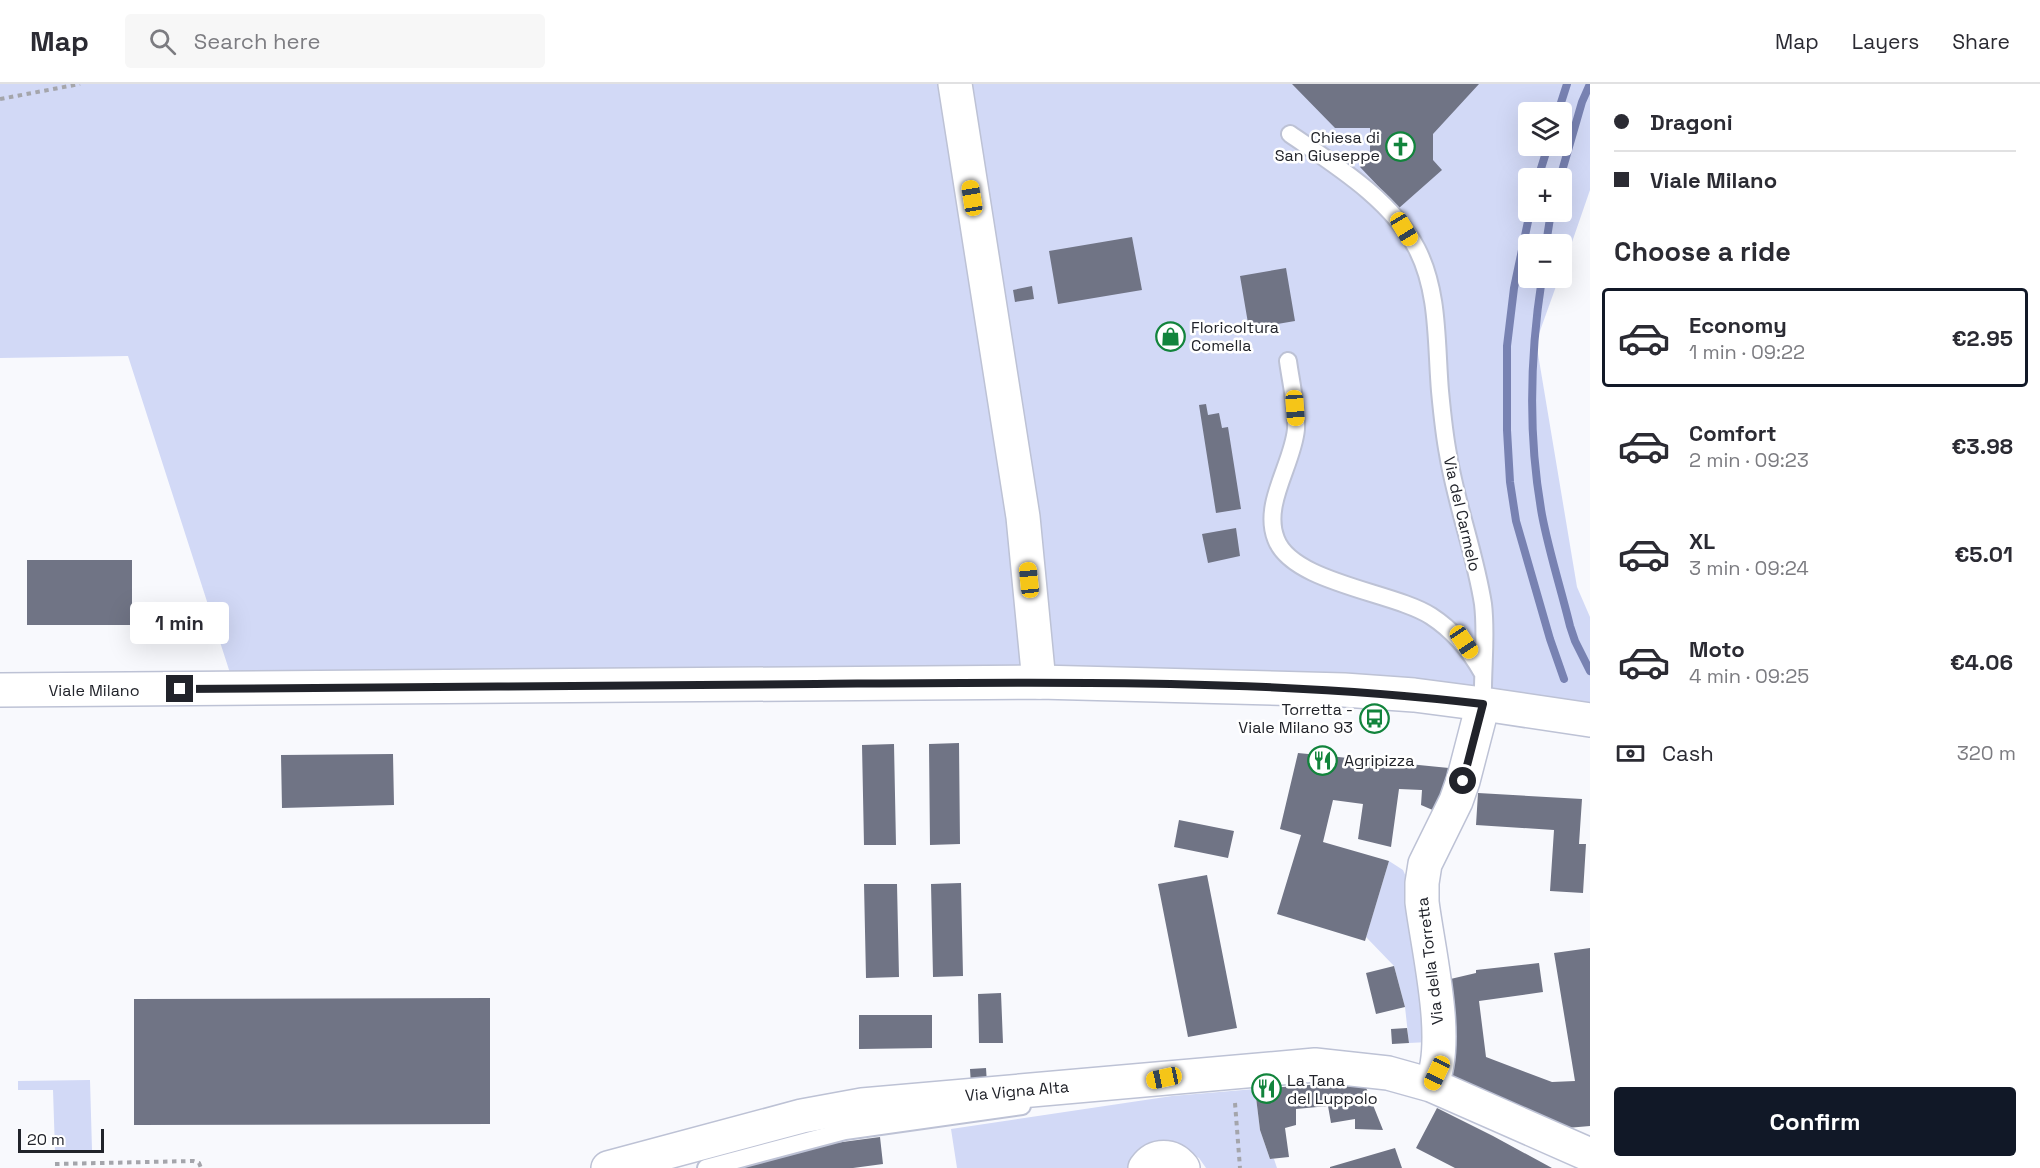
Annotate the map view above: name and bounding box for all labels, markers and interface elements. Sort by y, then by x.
search box [125,14,545,68]
text: Map [30,23,89,59]
icon: search [146,25,179,58]
text: Search here [194,27,321,55]
text: Map [1775,28,1819,55]
text: Layers [1852,28,1919,55]
text: Share [1952,28,2010,55]
map controls [1518,102,1572,288]
button: layers [1518,102,1572,156]
text: Dragoni [1650,108,1733,136]
place label: Chiesa di San Giuseppe [1275,127,1380,166]
church icon: Chiesa di San Giuseppe [1385,130,1417,162]
text: Viale Milano [1650,166,1777,194]
button: + [1518,168,1572,222]
car [960,179,984,217]
car [1387,209,1421,249]
button: − [1518,234,1572,288]
text: Choose a ride [1614,234,1791,269]
icon: car [1617,311,1671,365]
text: Economy [1689,311,1787,339]
place label: Floricoltura Comella [1191,317,1279,356]
shop icon: Floricoltura Comella [1154,320,1186,352]
text: €2.95 [1952,324,2013,352]
text: 1 min · 09:22 [1689,339,1805,365]
car [1285,389,1305,427]
icon: car [1617,419,1671,473]
text: Comfort [1689,419,1777,447]
text: €3.98 [1951,432,2013,460]
text: 2 min · 09:23 [1689,447,1809,473]
street label: Via del Carmelo [1439,454,1485,574]
icon: car [1617,527,1671,581]
text: XL [1689,527,1715,555]
text: €5.01 [1954,540,2013,568]
text: 3 min · 09:24 [1689,555,1809,581]
car [1018,561,1040,599]
callout: 1 min [130,602,230,644]
text: 1 min [155,610,204,636]
car [1446,622,1482,662]
icon: car [1617,635,1671,689]
text: Moto [1689,635,1745,663]
text: €4.06 [1950,648,2013,676]
text: 4 min · 09:25 [1689,663,1809,689]
route end [166,675,193,702]
street label: Viale Milano [48,680,140,701]
place label: Torretta - Viale Milano 93 [1238,699,1353,738]
bus stop icon: Torretta - Viale Milano 93 [1358,702,1390,734]
icon: cash [1614,737,1647,770]
text: Cash [1662,739,1714,767]
text: 320 m [1957,740,2016,766]
restaurant icon: Agripizza [1307,744,1339,776]
place label: Agripizza [1344,750,1414,771]
route start [1449,767,1476,794]
street label: Via della Torretta [1412,896,1448,1026]
car [1421,1053,1453,1093]
car [1145,1065,1183,1091]
place label: La Tana del Luppolo [1287,1070,1378,1109]
restaurant icon: La Tana del Luppolo [1250,1073,1282,1105]
street label: Via Vigna Alta [964,1076,1070,1106]
button: Confirm [1614,1087,2016,1156]
scale bar [18,1126,104,1154]
text: 20 m [27,1129,65,1150]

